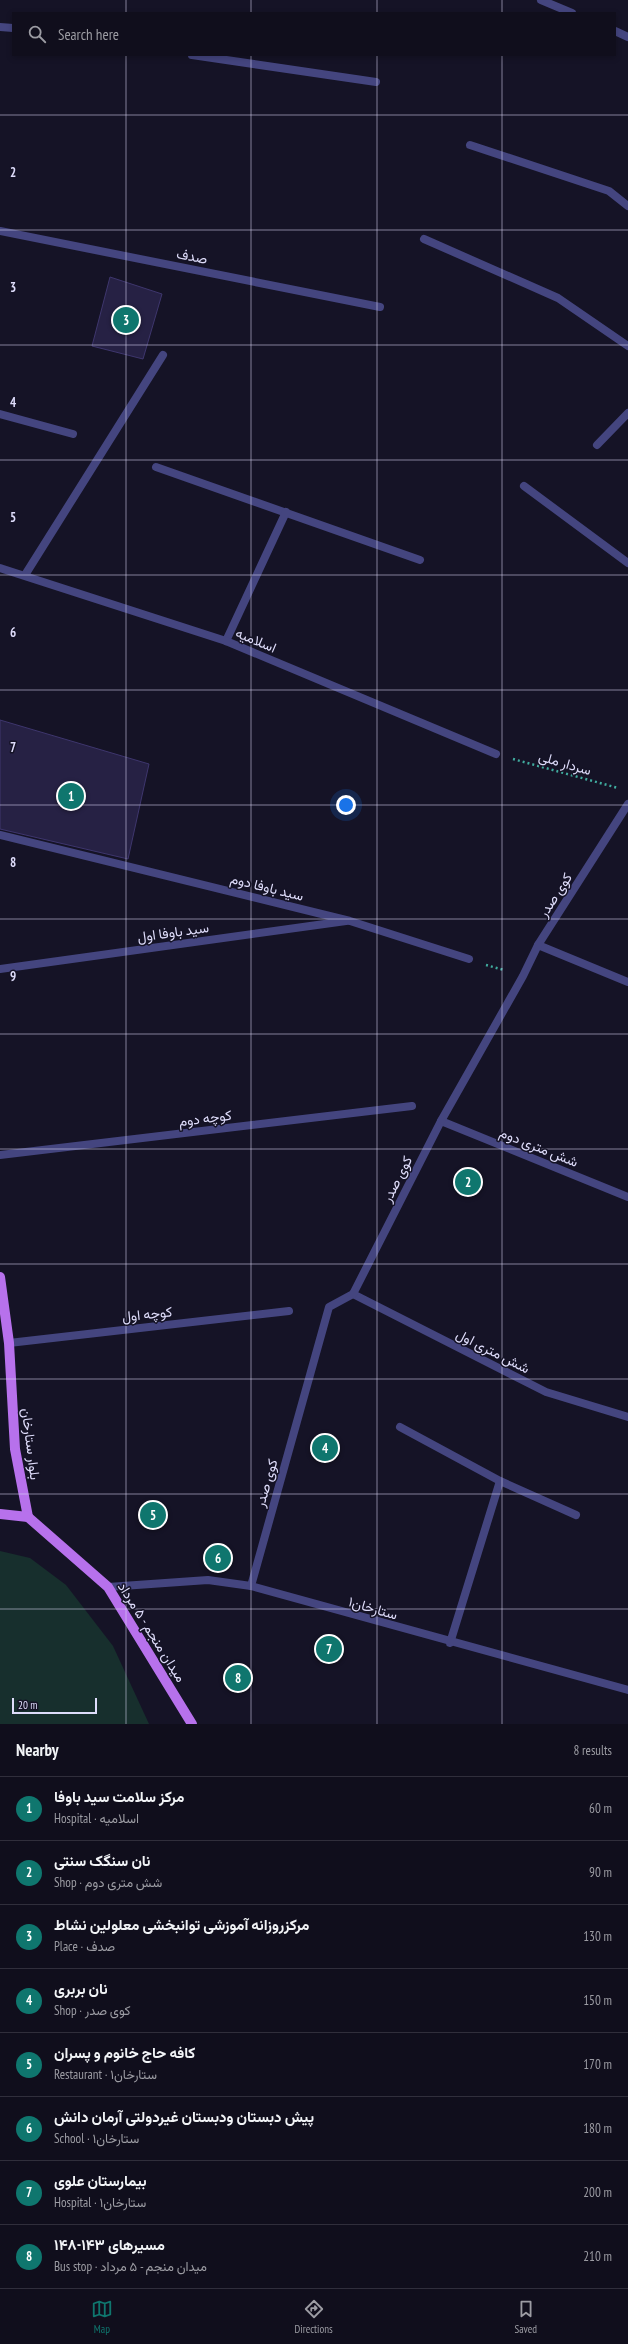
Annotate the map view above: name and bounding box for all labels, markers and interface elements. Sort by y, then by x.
search box [12,12,616,56]
icon: search [26,23,48,45]
text: Search here [58,25,119,44]
text: 2 [10,164,16,181]
street label: صدف [175,244,209,268]
text: 3 [10,279,16,296]
pin: 3 [113,305,139,335]
text: 4 [10,394,17,411]
text: 5 [10,509,16,526]
street label: اسلامیه [233,623,279,657]
text: 6 [10,624,16,641]
text: 7 [10,739,16,756]
street label: سردار ملی [537,747,593,779]
pin: 1 [58,781,84,811]
your location [336,795,356,815]
text: 8 [10,854,16,871]
street label: سید باوفا دوم [229,869,305,905]
street label: کوی صدر [533,869,576,921]
street label: سید باوفا اول [136,918,210,947]
text: 9 [10,968,16,985]
street label: کوچه دوم [177,1106,233,1131]
street label: شش متری دوم [497,1123,581,1171]
street label: کوی صدر [377,1153,416,1206]
pin: 2 [455,1167,481,1197]
street label: کوچه اول [121,1302,173,1327]
street label: شش متری اول [453,1325,533,1378]
street label: بلوار ستارخان [18,1407,44,1481]
pin: 4 [312,1433,338,1463]
street label: کوی صدر [250,1457,281,1510]
pin: 5 [140,1500,166,1530]
pin: 6 [205,1543,231,1573]
street label: میدان منجم - ۵ مرداد [114,1579,190,1685]
street label: ستارخان۱ [346,1592,400,1624]
pin: 7 [316,1634,342,1664]
pin: 8 [225,1663,251,1693]
scale bar [12,1696,97,1715]
text: 20 m [18,1698,37,1712]
text: Nearby [16,1739,59,1761]
text: 8 results [573,1742,612,1759]
text: مرکز سلامت سید باوفا [54,1787,184,1806]
text: 1 [26,1800,32,1817]
text: 60 m [589,1800,612,1817]
text: Hospital · اسلامیه [54,1810,139,1827]
text: نان سنگک سنتی [54,1851,150,1870]
text: 2 [26,1864,32,1881]
text: 90 m [589,1864,612,1881]
text: Shop · شش متری دوم [54,1874,162,1891]
text: مرکزروزانه آموزشی توانبخشی معلولین نشاط [54,1915,309,1934]
text: 3 [26,1928,32,1945]
text: 130 m [583,1928,612,1945]
text: Place · صدف [54,1938,115,1955]
text: نان بربری [54,1979,108,1998]
text: 4 [26,1992,32,2009]
text: 150 m [583,1992,612,2009]
text: Shop · کوی صدر [54,2002,131,2019]
text: کافه حاج‌ خانوم‌ و پسران [54,2043,195,2062]
text: 5 [26,2056,32,2073]
text: 170 m [583,2056,612,2073]
text: Restaurant · ستارخان۱ [54,2066,157,2083]
text: پیش دبستان ودبستان غیردولتی آرمان دانش [54,2107,314,2126]
text: 6 [26,2120,32,2137]
text: 180 m [583,2120,612,2137]
text: School · ستارخان۱ [54,2130,139,2147]
text: بیمارستان علوی [54,2171,147,2190]
text: 7 [26,2184,32,2201]
text: 200 m [583,2184,612,2201]
text: Hospital · ستارخان۱ [54,2194,146,2211]
text: مسیرهای ۱۴۳-۱۴۸ [54,2235,165,2254]
text: 8 [26,2248,32,2265]
text: 210 m [583,2248,612,2265]
text: Bus stop · میدان منجم - ۵ مرداد [54,2258,207,2275]
tab: Map [91,2298,113,2336]
tab: Directions [295,2298,333,2336]
tab: Saved [514,2298,537,2336]

